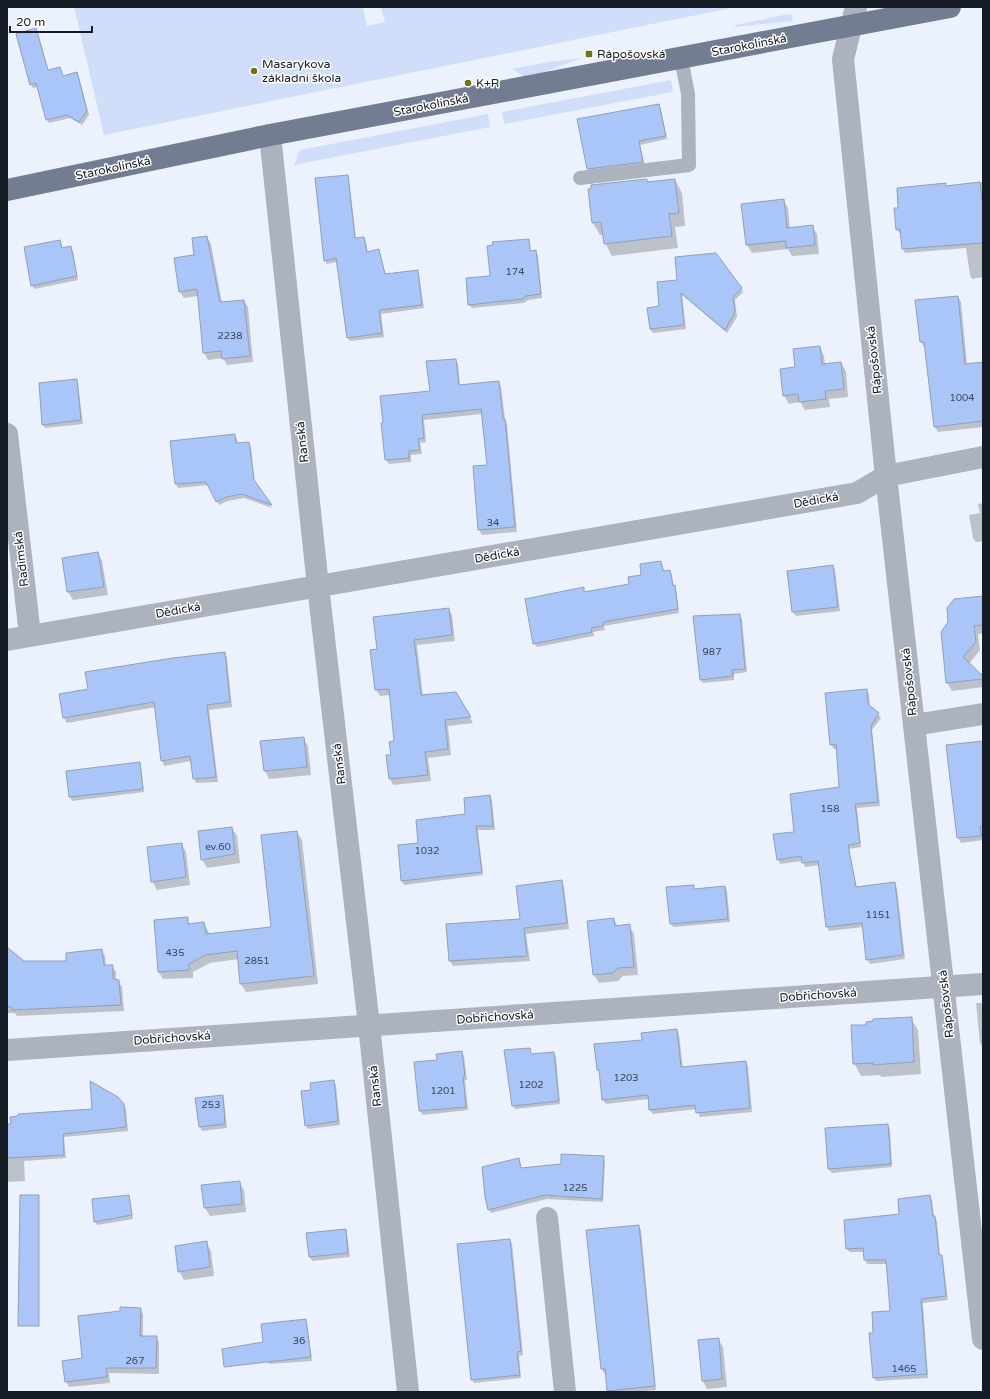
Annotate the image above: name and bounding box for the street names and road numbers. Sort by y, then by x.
street label: Starokolínská [710,31,788,59]
street label: Starokolínská [392,91,470,119]
street label: Starokolínská [74,153,152,183]
street label: Rápošovská [863,325,885,395]
street label: Ranská [293,421,311,463]
street label: Dědická [792,489,840,511]
street label: Radimská [11,530,31,588]
street label: Dědická [473,544,521,566]
street label: Dědická [154,599,202,621]
street label: Rápošovská [898,647,920,717]
street label: Ranská [330,743,348,785]
street label: Rápošovská [935,969,957,1039]
street label: Dobřichovská [779,985,857,1005]
street label: Dobřichovská [456,1007,534,1027]
street label: Dobřichovská [133,1028,211,1048]
street label: Ranská [366,1065,384,1107]

